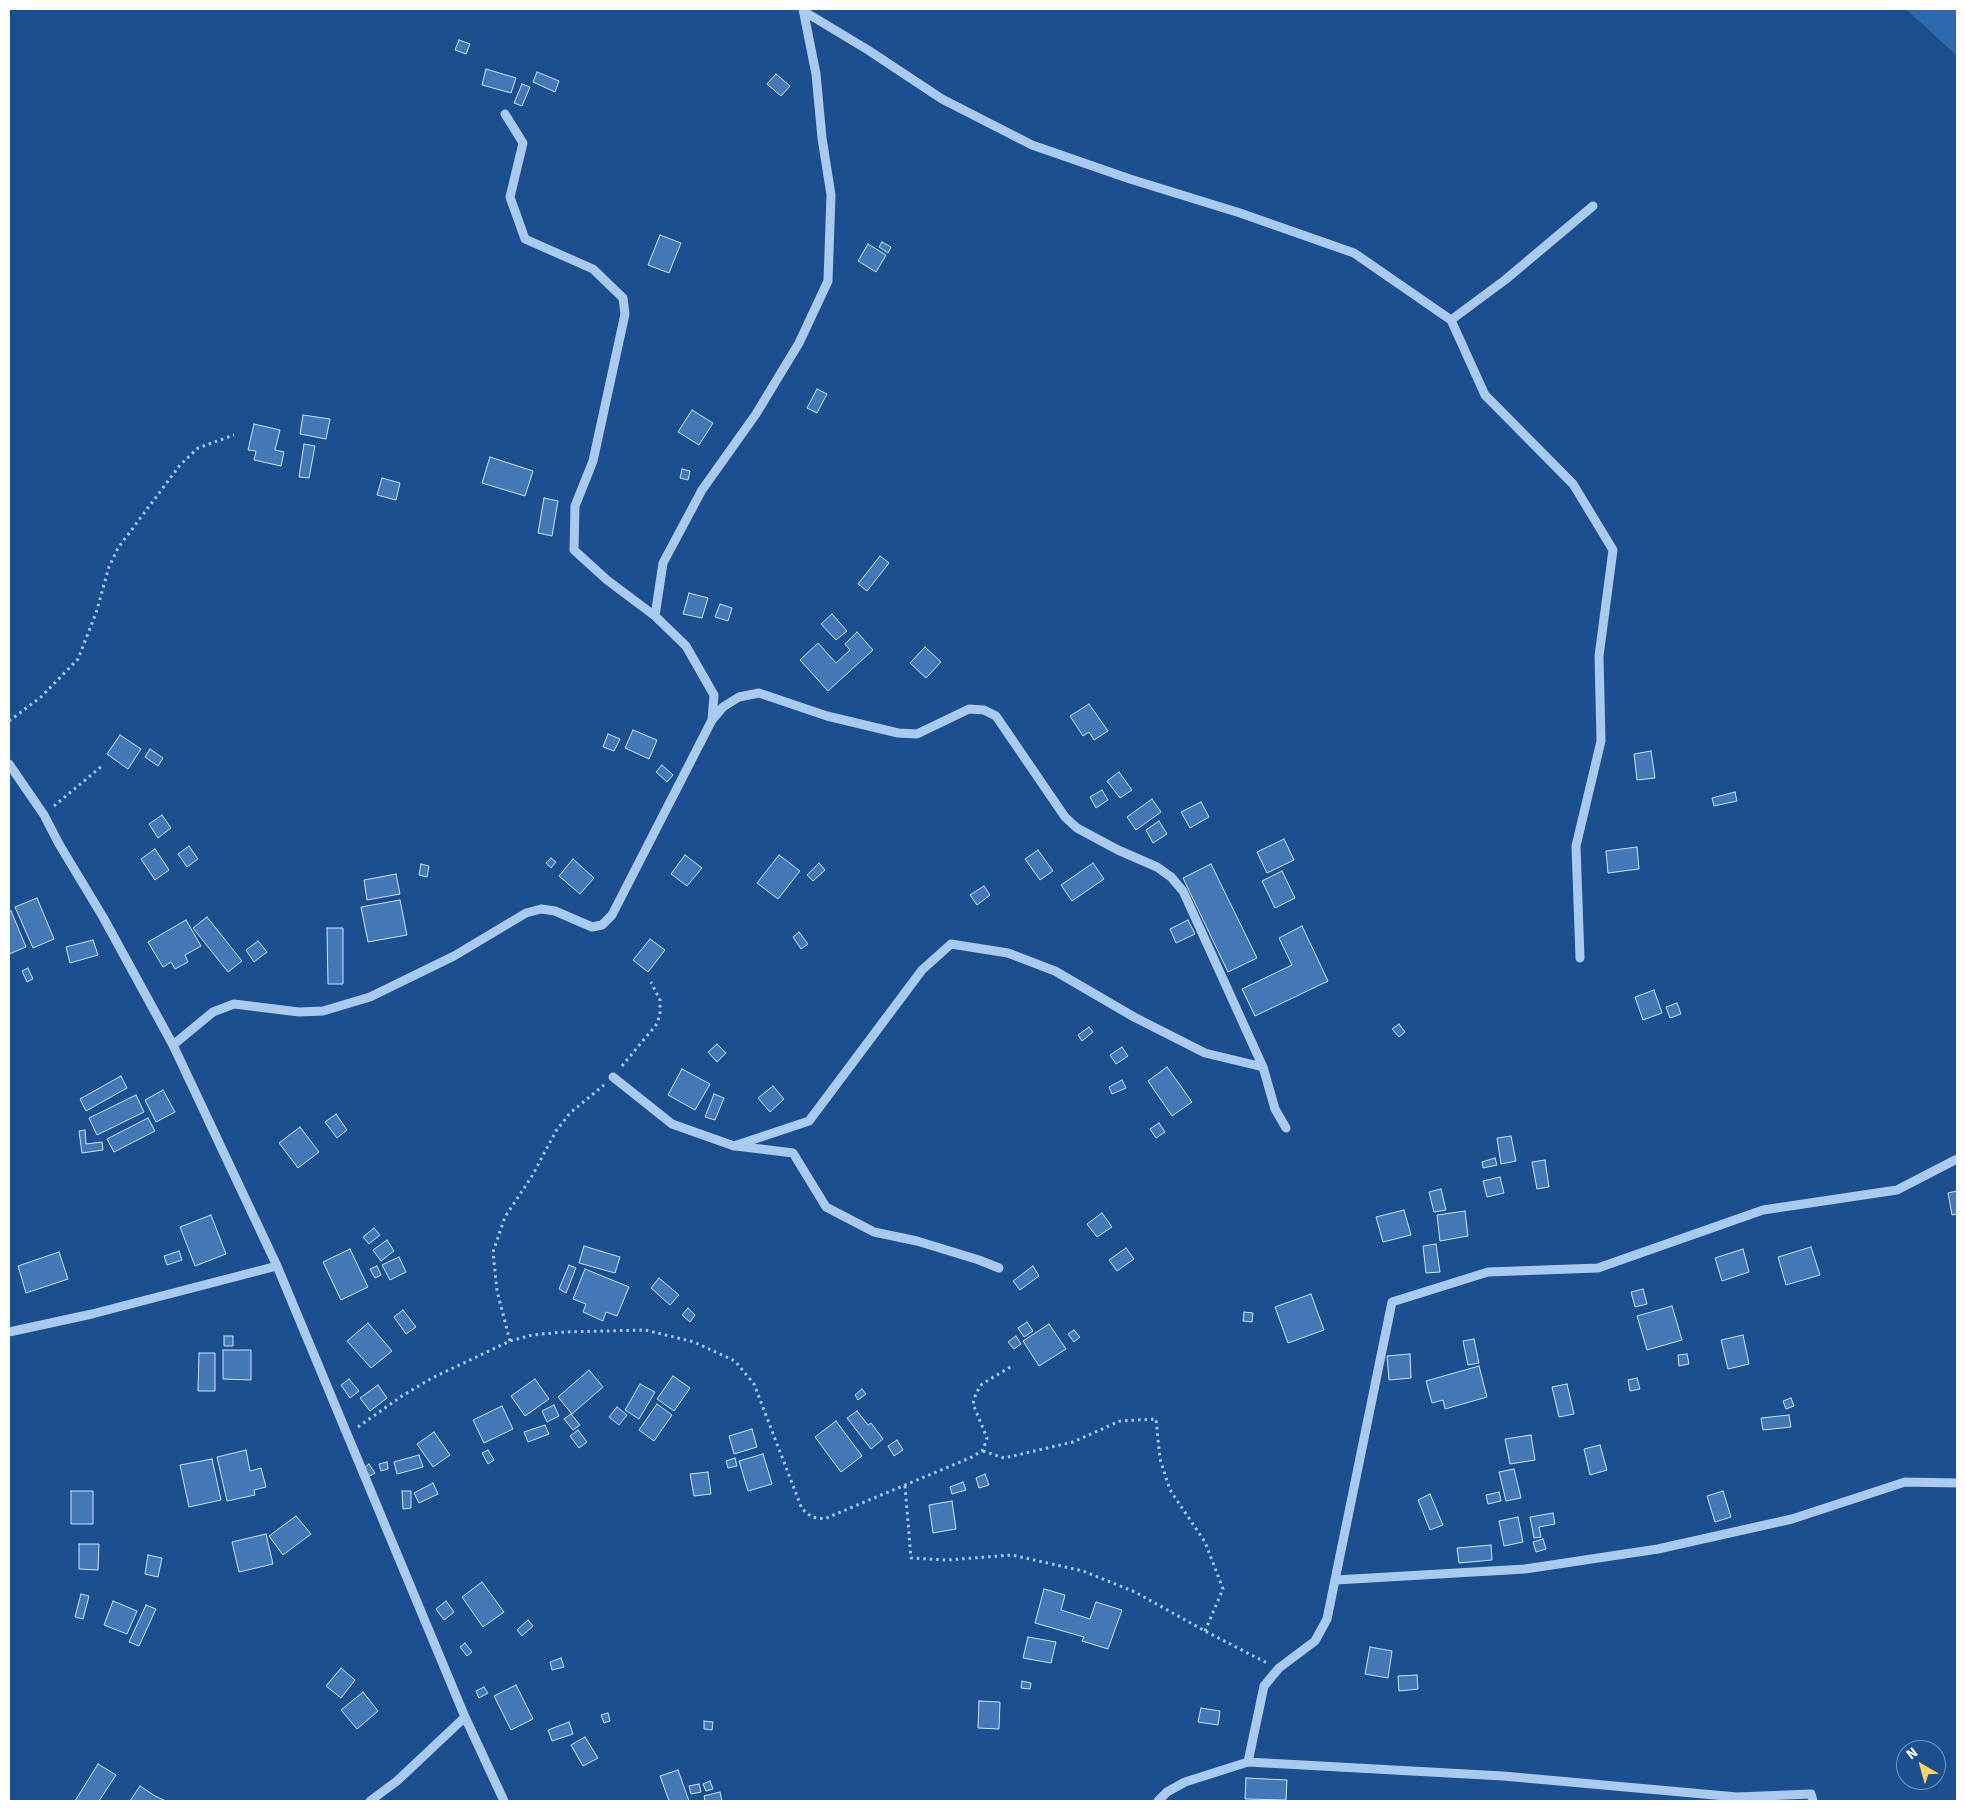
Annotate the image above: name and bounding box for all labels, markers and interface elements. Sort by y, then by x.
north arrow [1896,1740,1946,1790]
text: N [1903,1744,1921,1763]

